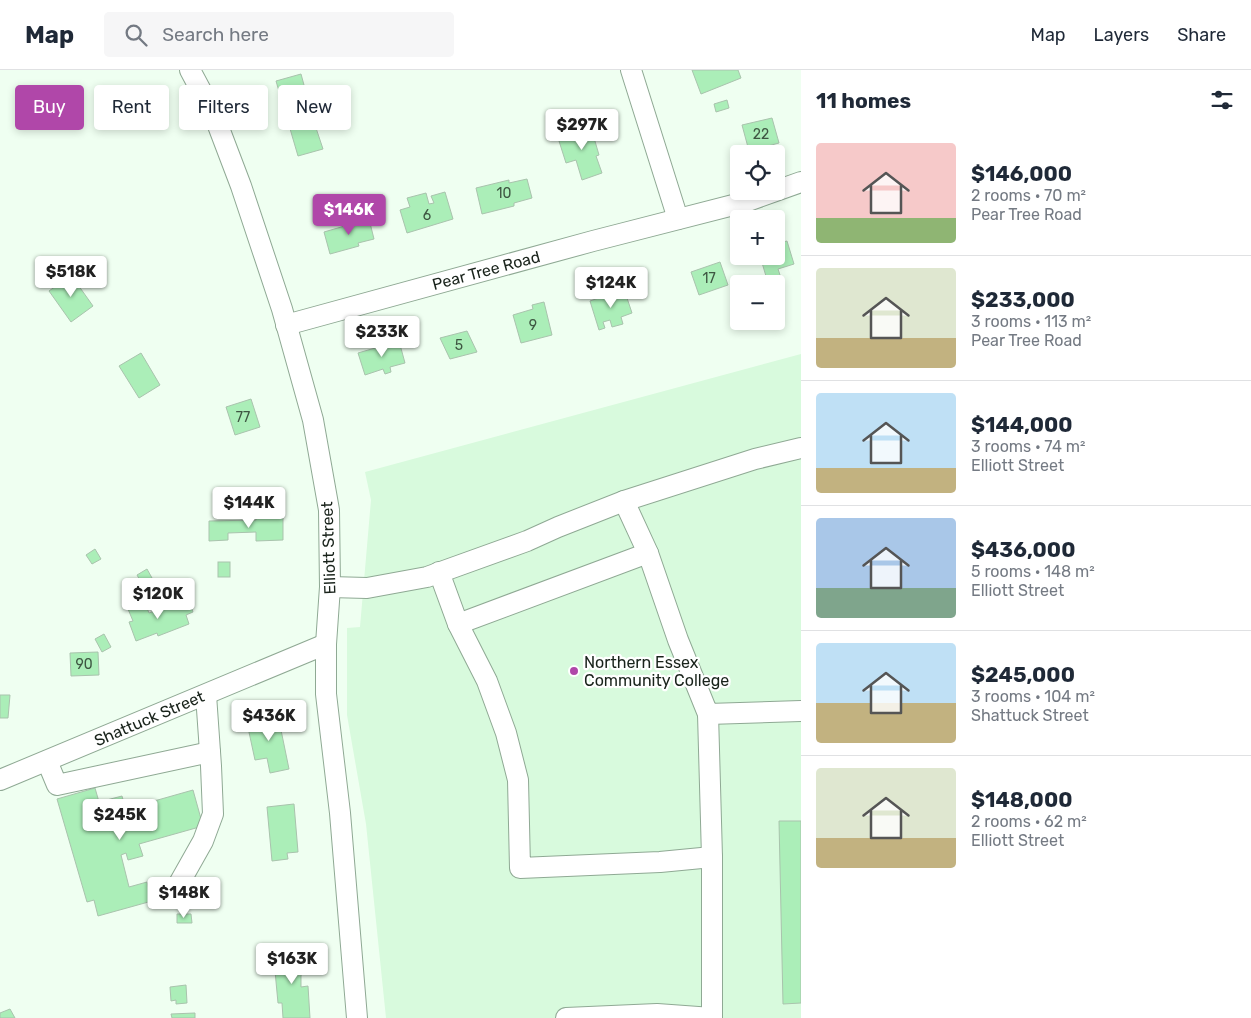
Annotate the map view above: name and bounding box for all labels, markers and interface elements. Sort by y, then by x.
search box [104,12,454,57]
text: Map [25,21,74,49]
icon: search [122,21,150,49]
text: Search here [162,23,269,46]
text: Map [1031,24,1066,46]
text: Layers [1094,24,1149,46]
text: Share [1177,24,1226,46]
chip: Buy [15,85,84,130]
chip: Rent [94,85,169,130]
chip: Filters [179,85,268,130]
chip: New [278,85,351,130]
icon: filters [1208,86,1236,114]
text: 11 homes [816,88,911,113]
pin: $297K [547,108,617,151]
text: $297K [556,115,608,134]
house number: 22 [753,126,769,143]
map controls [730,145,785,330]
button: locate [730,145,785,200]
text: $146,000 [971,161,1072,186]
icon: home [856,163,916,223]
house number: 10 [497,185,512,202]
text: 2 rooms · 70 m² [971,186,1086,205]
pin: $146K [314,194,384,236]
text: $146K [324,200,374,219]
text: Pear Tree Road [971,205,1082,224]
house number: 6 [423,207,431,224]
button: + [730,210,785,265]
street label: Pear Tree Road [430,247,542,294]
pin: $518K [36,256,106,298]
text: $518K [46,262,96,281]
pin: $124K [576,266,646,309]
house number: 17 [702,270,716,287]
text: $124K [586,273,636,292]
button: − [730,275,785,330]
text: $233,000 [971,287,1075,312]
icon: home [856,288,916,348]
text: 3 rooms · 113 m² [971,312,1091,331]
pin: $233K [347,316,417,358]
house number: 9 [529,317,537,334]
text: $233K [356,322,408,341]
text: Pear Tree Road [971,331,1082,350]
house number: 5 [455,337,463,354]
house number: 77 [236,409,250,426]
text: $144,000 [971,412,1073,437]
icon: home [856,413,916,473]
text: 3 rooms · 74 m² [971,437,1086,456]
text: Elliott Street [971,456,1064,475]
pin: $144K [214,486,284,529]
text: $144K [223,493,275,512]
street label: Elliott Street [317,501,340,595]
text: $436,000 [971,537,1075,562]
icon: home [856,538,916,598]
text: 5 rooms · 148 m² [971,562,1095,581]
pin: $120K [123,578,193,620]
text: Elliott Street [971,581,1064,600]
text: $120K [133,584,183,603]
place label: Northern Essex Community College [584,653,729,690]
house number: 90 [75,656,93,673]
text: $245,000 [971,662,1075,687]
icon: home [856,663,916,723]
marker: Northern Essex Community College [568,665,580,677]
street label: Shattuck Street [91,687,207,750]
text: 3 rooms · 104 m² [971,687,1095,706]
pin: $436K [234,700,304,742]
text: $436K [242,706,296,725]
text: Shattuck Street [971,706,1089,725]
text: $148,000 [971,787,1072,812]
icon: home [856,788,916,848]
pin: $245K [85,798,155,841]
text: $245K [94,805,146,824]
text: 2 rooms · 62 m² [971,812,1087,831]
text: Elliott Street [971,831,1064,850]
pin: $148K [149,876,219,919]
text: $148K [158,883,210,902]
pin: $163K [257,942,327,985]
text: $163K [267,949,317,968]

